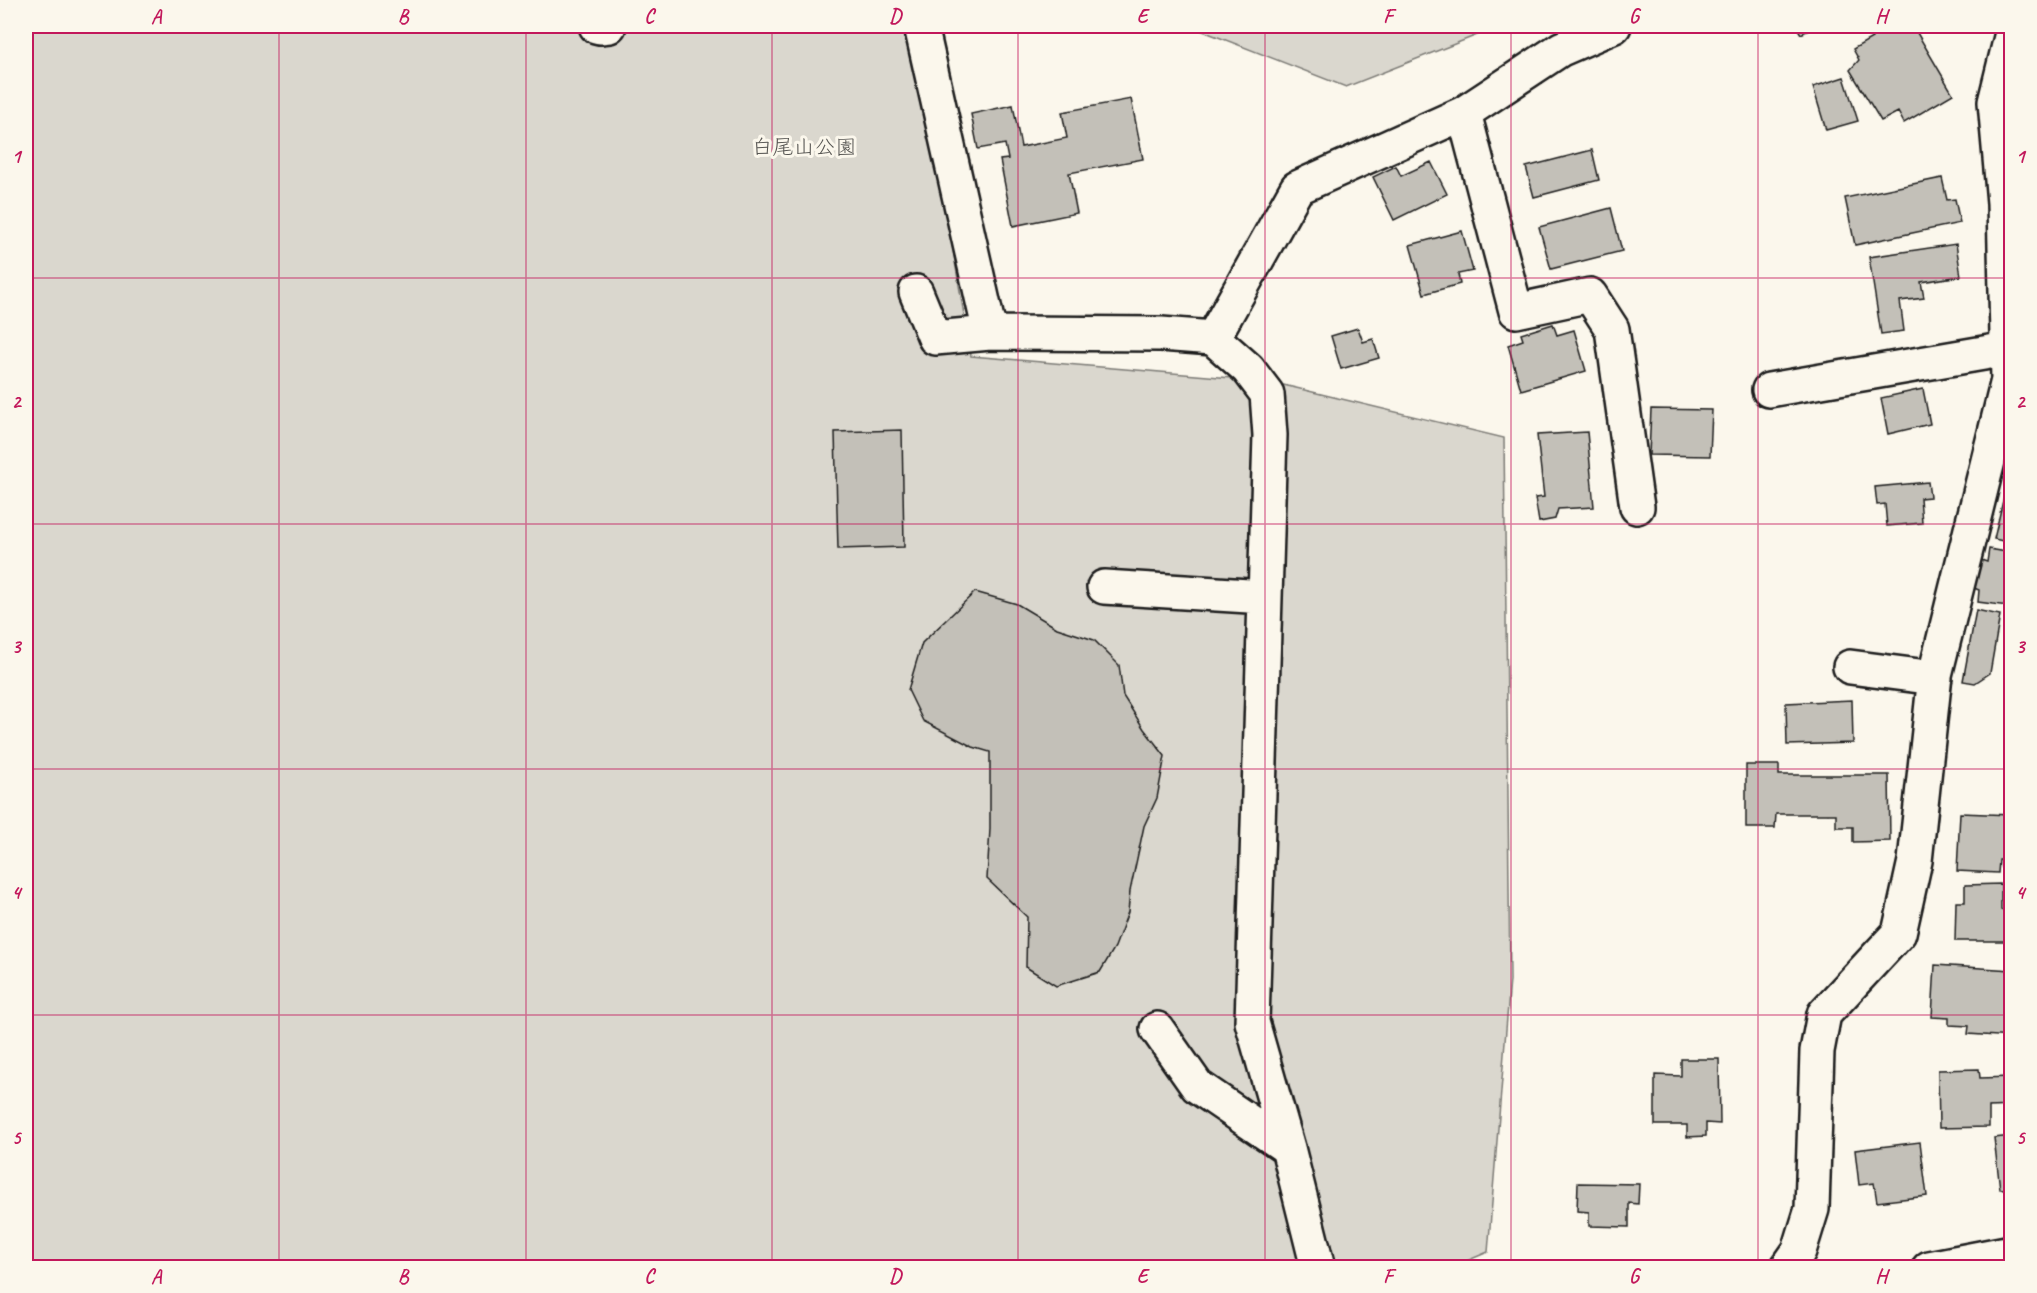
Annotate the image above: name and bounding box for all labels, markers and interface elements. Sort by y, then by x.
text: A [151,4,163,29]
text: B [398,4,410,29]
text: C [644,4,656,29]
text: D [889,4,903,29]
text: E [1137,4,1151,29]
text: F [1383,4,1397,29]
text: G [1629,4,1642,29]
text: H [1875,4,1890,29]
park label: 白尾山公園 [752,134,857,160]
text: 1 [12,144,23,169]
text: 1 [2016,144,2027,169]
text: 2 [12,389,23,414]
text: 2 [2016,389,2027,414]
text: 3 [12,634,23,659]
text: 3 [2016,634,2027,659]
text: 4 [12,880,24,905]
text: 4 [2016,880,2028,905]
text: 5 [12,1125,23,1150]
text: 5 [2016,1125,2027,1150]
text: A [151,1264,163,1289]
text: B [398,1264,410,1289]
text: C [644,1264,656,1289]
text: D [889,1264,903,1289]
text: E [1137,1264,1151,1289]
text: F [1383,1264,1397,1289]
text: G [1629,1264,1642,1289]
text: H [1875,1264,1890,1289]

